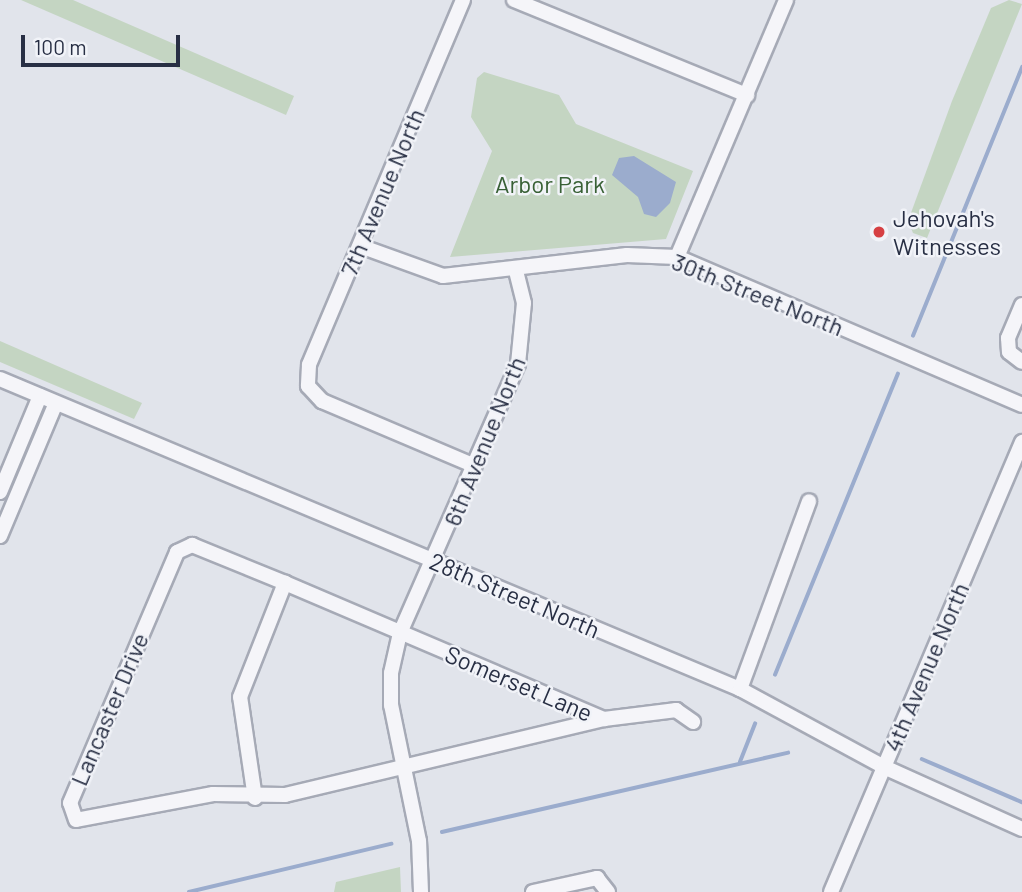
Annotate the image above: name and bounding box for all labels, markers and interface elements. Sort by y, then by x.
scale bar [24,21,184,65]
text: 100 m [34,34,87,59]
street label: 7th Avenue North [334,104,430,280]
park label: Arbor Park [495,170,605,198]
place label: Jehovah's Witnesses [893,204,1001,260]
marker: Jehovah's Witnesses [871,224,887,240]
street label: 30th Street North [668,246,848,342]
street label: 6th Avenue North [437,352,531,530]
street label: 28th Street North [426,546,604,644]
street label: 4th Avenue North [877,578,975,756]
street label: Lancaster Drive [64,628,154,790]
street label: Somerset Lane [441,639,597,727]

